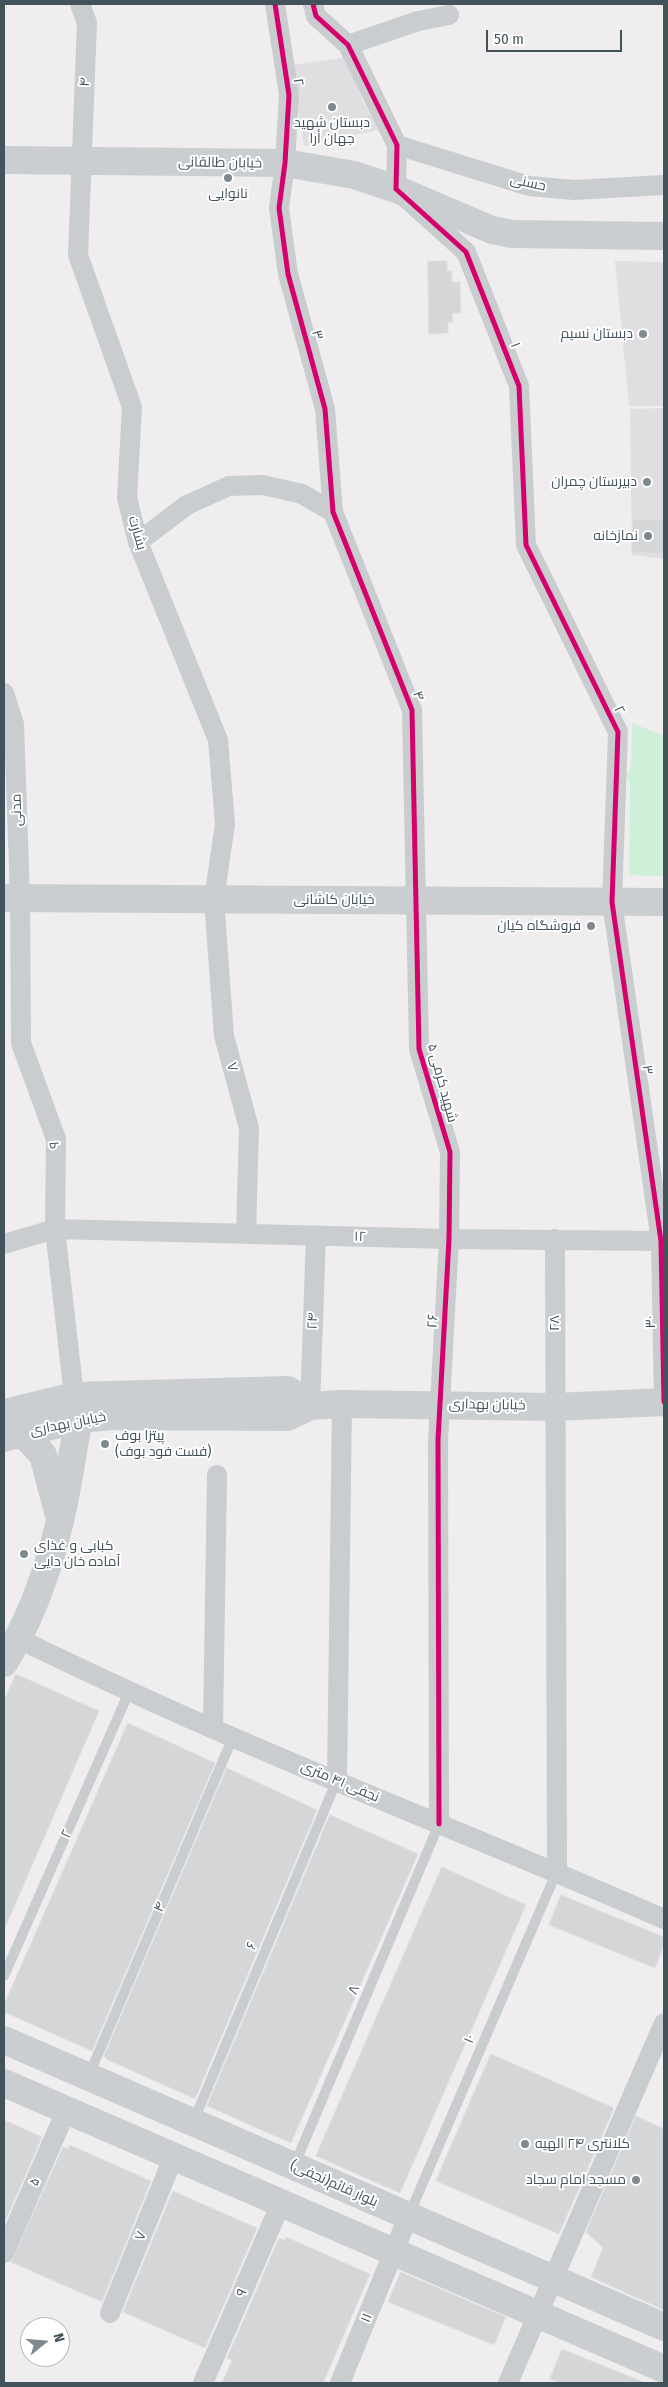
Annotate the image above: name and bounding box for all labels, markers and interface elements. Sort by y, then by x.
scale bar [488,20,624,52]
text: 50 m [494,30,524,48]
street label: ۴ [76,77,94,87]
street label: ۲ [289,77,307,87]
marker: دبستان شهید جهان أرا [326,101,338,113]
place label: دبستان شهید جهان أرا [294,115,370,148]
street label: خیابان طالقانی [178,154,262,172]
street label: حسنی [508,171,548,195]
marker: نانوایی [222,172,234,184]
place label: نانوایی [208,186,248,202]
place label: دبستان نسیم [560,326,633,342]
street label: ۳ [308,328,326,342]
marker: دبستان نسیم [637,328,649,340]
street label: ۱ [506,340,524,350]
place label: دبیرستان چمران [551,474,637,490]
marker: دبیرستان چمران [641,476,653,488]
street label: بشارت [124,514,150,552]
place label: نمازخانه [593,528,638,544]
marker: نمازخانه [642,530,654,542]
street label: ۴ [408,689,428,703]
street label: ۲ [610,703,628,717]
street label: مدنی [8,793,26,827]
street label: خیابان کاشانی [293,892,375,908]
place label: فروشگاه کیان [497,918,581,934]
marker: فروشگاه کیان [585,920,597,932]
street label: ۵ شهید کرمی [423,1042,461,1124]
street label: ۷ [223,1061,241,1073]
street label: ۳ [638,1064,656,1076]
street label: ۹ [46,1141,64,1149]
street label: ۱۲ [354,1228,366,1246]
street label: ۲۴ [304,1312,322,1330]
street label: ۲۶ [424,1314,442,1328]
street label: ۲۸ [547,1315,563,1331]
street label: ۳۰ [642,1315,660,1329]
street label: خیابان بهداری [448,1396,526,1414]
street label: خیابان بهداری [29,1408,107,1440]
place label: پیتزا بوف (فست فود بوف) [115,1428,211,1460]
marker: پیتزا بوف (فست فود بوف) [99,1438,111,1450]
place label: کبابی و غذای آماده خان دایی [34,1538,120,1570]
marker: کبابی و غذای آماده خان دایی [18,1548,30,1560]
street label: نجفی ۴۱ متری [298,1758,382,1806]
street label: ۲ [58,1827,76,1841]
street label: ۴ [150,1899,170,1915]
street label: ۶ [243,1940,261,1952]
street label: ۸ [345,1983,363,1997]
street label: ۱۰ [461,2032,479,2046]
place label: کلانتری ۲۴ الهیه [535,2136,630,2152]
marker: کلانتری ۲۴ الهیه [519,2138,531,2150]
street label: بلوار قائم(نجفی) [288,2157,380,2211]
place label: مسجد امام سجاد [526,2172,626,2188]
marker: مسجد امام سجاد [630,2174,642,2186]
street label: ۵ [26,2175,44,2189]
street label: ۷ [132,2229,150,2243]
street label: ۹ [233,2286,251,2300]
street label: ۱۱ [358,2311,376,2325]
north arrow [20,2317,70,2367]
text: N [50,2331,68,2344]

